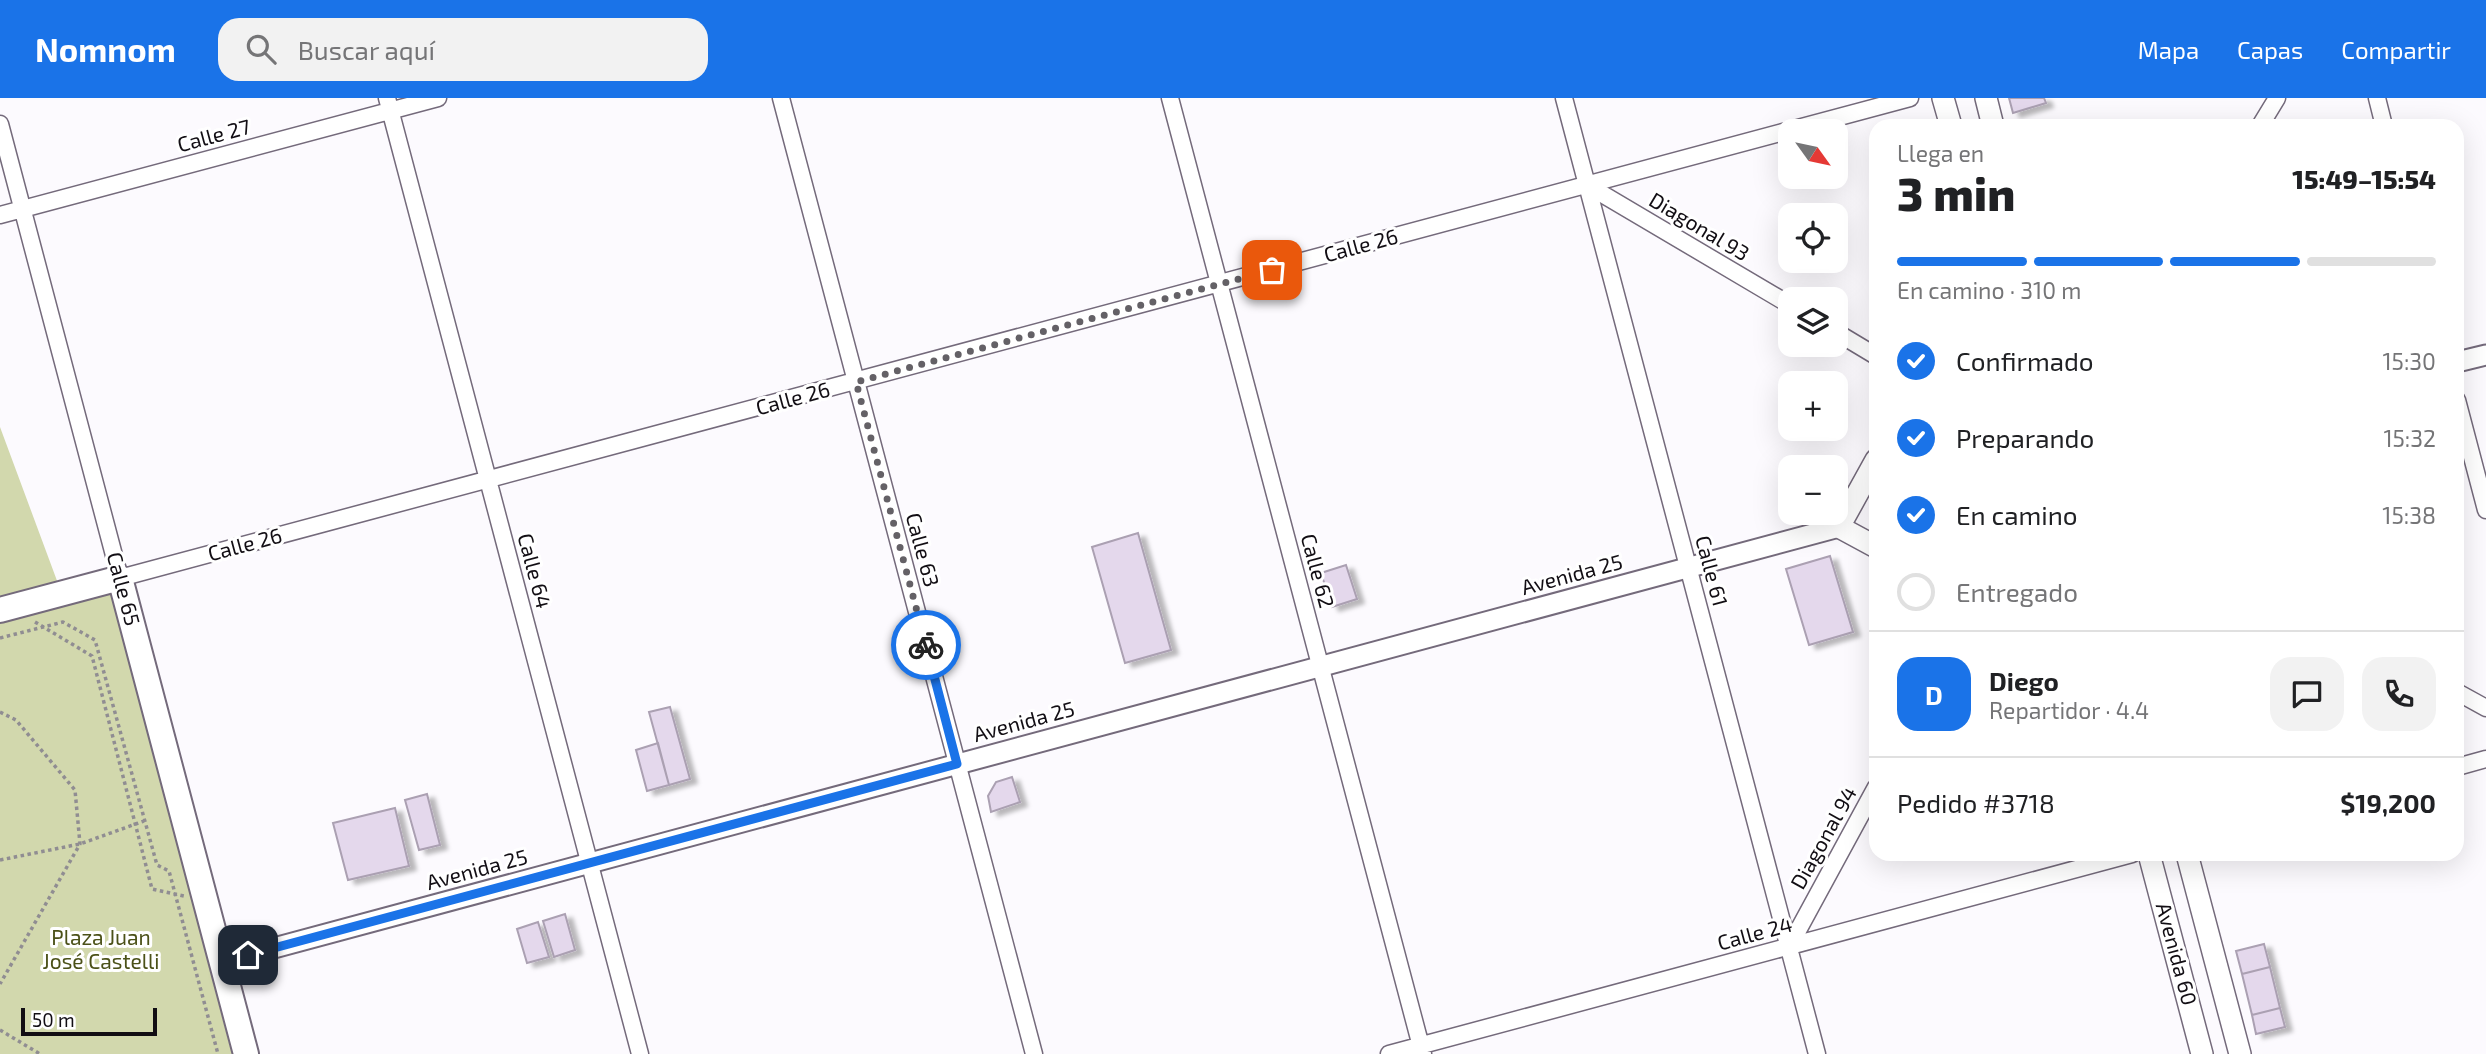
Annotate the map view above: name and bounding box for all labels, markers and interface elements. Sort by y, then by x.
search box [218,18,708,81]
text: Nomnom [35,29,176,69]
icon: search [242,30,280,68]
text: Buscar aquí [298,34,435,65]
text: Mapa [2138,35,2199,64]
text: Capas [2237,35,2303,64]
text: Compartir [2341,35,2451,64]
street label: Calle 27 [174,113,253,156]
north arrow [1778,119,1848,189]
map controls [1778,119,1848,525]
text: Llega en [1897,139,1984,167]
text: 15:49–15:54 [2292,163,2436,194]
text: 3 min [1897,165,2015,220]
street label: Diagonal 93 [1645,186,1754,265]
button: locate [1778,203,1848,273]
street label: Calle 26 [1321,223,1400,266]
pin [1242,240,1302,300]
icon: bag [1253,251,1291,289]
text: En camino · 310 m [1897,276,2081,304]
button: layers [1778,287,1848,357]
icon: check [1897,342,1935,380]
text: Confirmado [1956,345,2094,376]
text: 15:30 [2382,347,2436,375]
button: + [1778,371,1848,441]
street label: Calle 26 [753,376,832,419]
icon: check [1897,419,1935,457]
text: Preparando [1956,422,2094,453]
text: 15:32 [2383,424,2436,452]
button: − [1778,455,1848,525]
icon: check [1897,496,1935,534]
text: En camino [1956,499,2078,530]
text: 15:38 [2382,501,2436,529]
street label: Calle 63 [902,510,945,589]
street label: Calle 26 [205,522,284,565]
street label: Calle 64 [513,530,557,611]
street label: Calle 62 [1297,531,1340,610]
street label: Calle 61 [1691,532,1734,609]
street label: Avenida 25 [1518,548,1625,599]
street label: Calle 65 [103,549,146,628]
text: Entregado [1956,576,2078,607]
courier [891,610,961,680]
icon: bike [907,626,945,664]
button: chat [2270,657,2344,731]
button: phone [2362,657,2436,731]
text: Diego [1989,665,2059,696]
text: D [1925,679,1943,710]
street label: Avenida 25 [970,695,1077,746]
text: Repartidor · 4.4 [1989,696,2149,724]
street label: Diagonal 94 [1784,782,1861,893]
text: Pedido #3718 [1897,787,2055,818]
text: $19,200 [2340,787,2436,818]
street label: Avenida 25 [423,843,530,894]
street label: Avenida 60 [2152,900,2203,1008]
street label: Calle 24 [1714,911,1795,955]
park label: Plaza Juan José Castelli [43,924,159,973]
pin [218,925,278,985]
icon: home [229,936,267,974]
scale bar [21,1005,158,1037]
text: 50 m [32,1008,75,1031]

